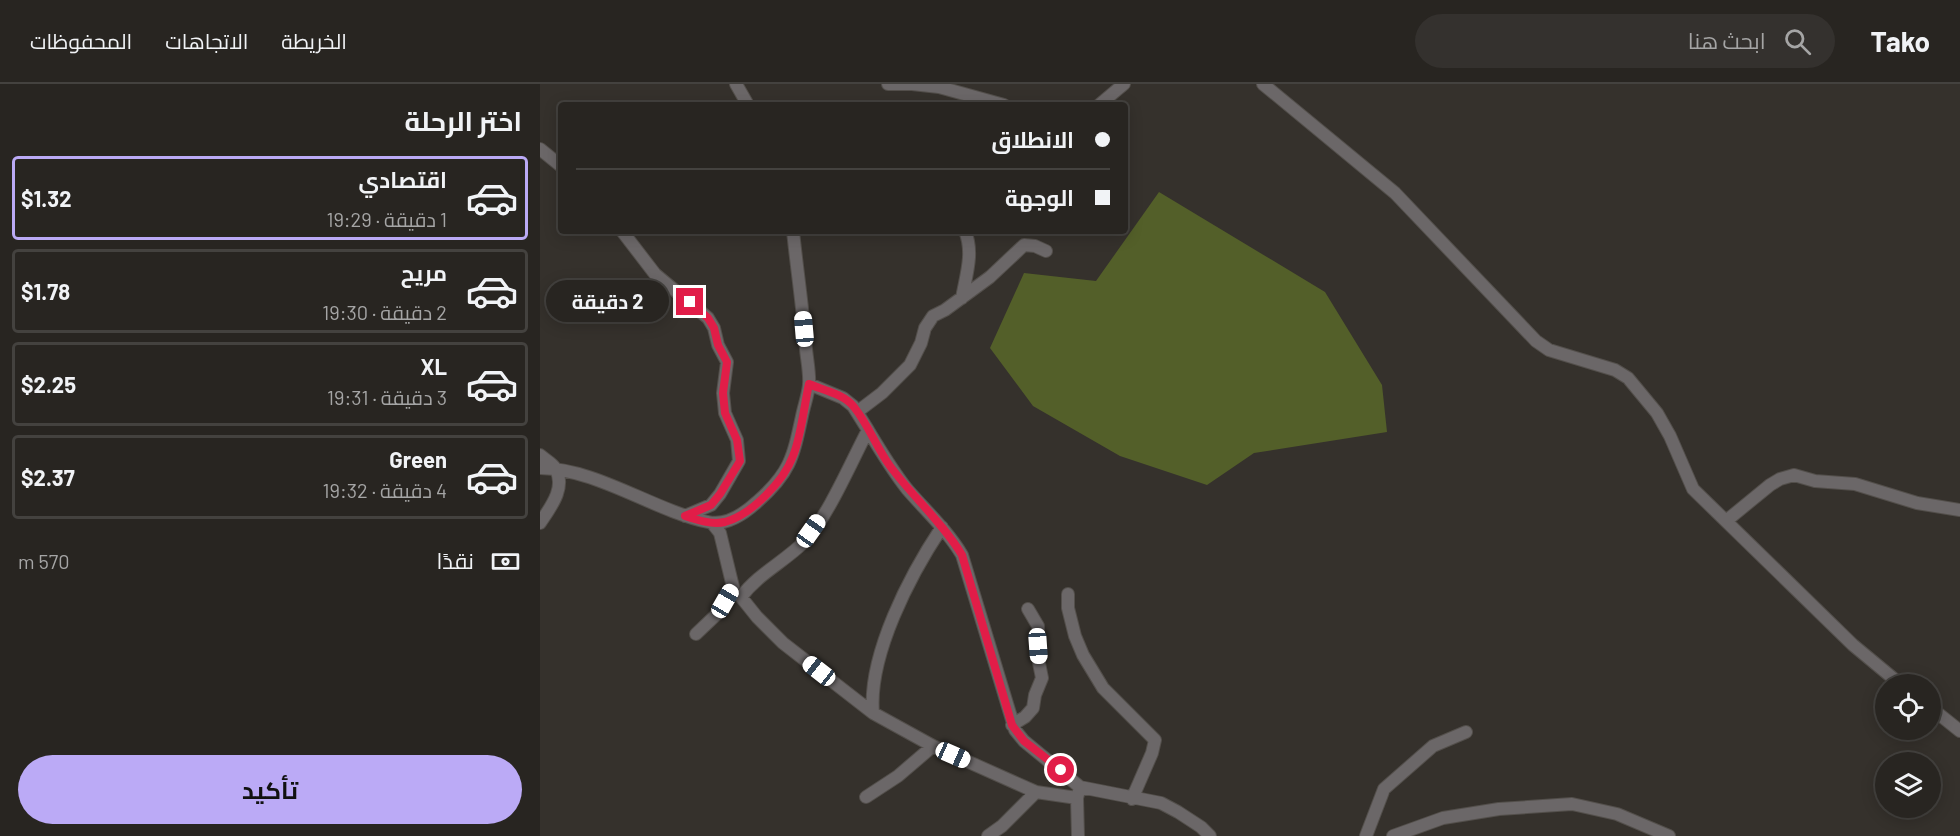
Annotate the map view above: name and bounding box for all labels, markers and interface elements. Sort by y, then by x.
search box [1415,14,1835,68]
text: Tako [1871,24,1930,58]
icon: search [1781,25,1814,58]
text: ابحث هنا [1688,27,1766,53]
text: المحفوظات [30,28,132,53]
text: الاتجاهات [165,28,248,53]
text: الخريطة [281,28,347,53]
text: اختر الرحلة [404,104,522,136]
text: الانطلاق [991,126,1074,152]
text: اقتصادي [358,166,447,192]
icon: car [465,171,519,225]
text: الوجهة [1005,184,1074,210]
text: $1.32 [21,185,72,211]
text: 1 دقيقة · 19:29 [326,207,447,231]
text: مريح [401,259,447,285]
icon: car [465,264,519,318]
text: $1.78 [21,278,70,304]
callout: 2 دقيقة [546,281,669,323]
route end [676,288,703,315]
text: 2 دقيقة [572,289,643,313]
text: 2 دقيقة · 19:30 [322,300,447,324]
car [793,310,815,348]
text: XL [421,353,447,379]
icon: car [465,357,519,411]
text: $2.25 [21,371,76,397]
text: 3 دقيقة · 19:31 [327,385,447,409]
text: Green [389,446,447,472]
icon: car [465,450,519,504]
text: $2.37 [21,464,75,490]
text: 4 دقيقة · 19:32 [323,478,447,502]
car [793,511,829,551]
icon: cash [489,545,522,578]
text: نقدًا [436,547,474,573]
text: 570 m [18,549,70,573]
car [708,581,742,621]
car [1028,627,1048,665]
car [799,653,839,689]
map controls [1875,674,1941,818]
button: locate [1875,674,1941,740]
car [933,739,973,771]
button: layers [1875,752,1941,818]
button: تأكيد [18,755,522,824]
route start [1047,756,1074,783]

